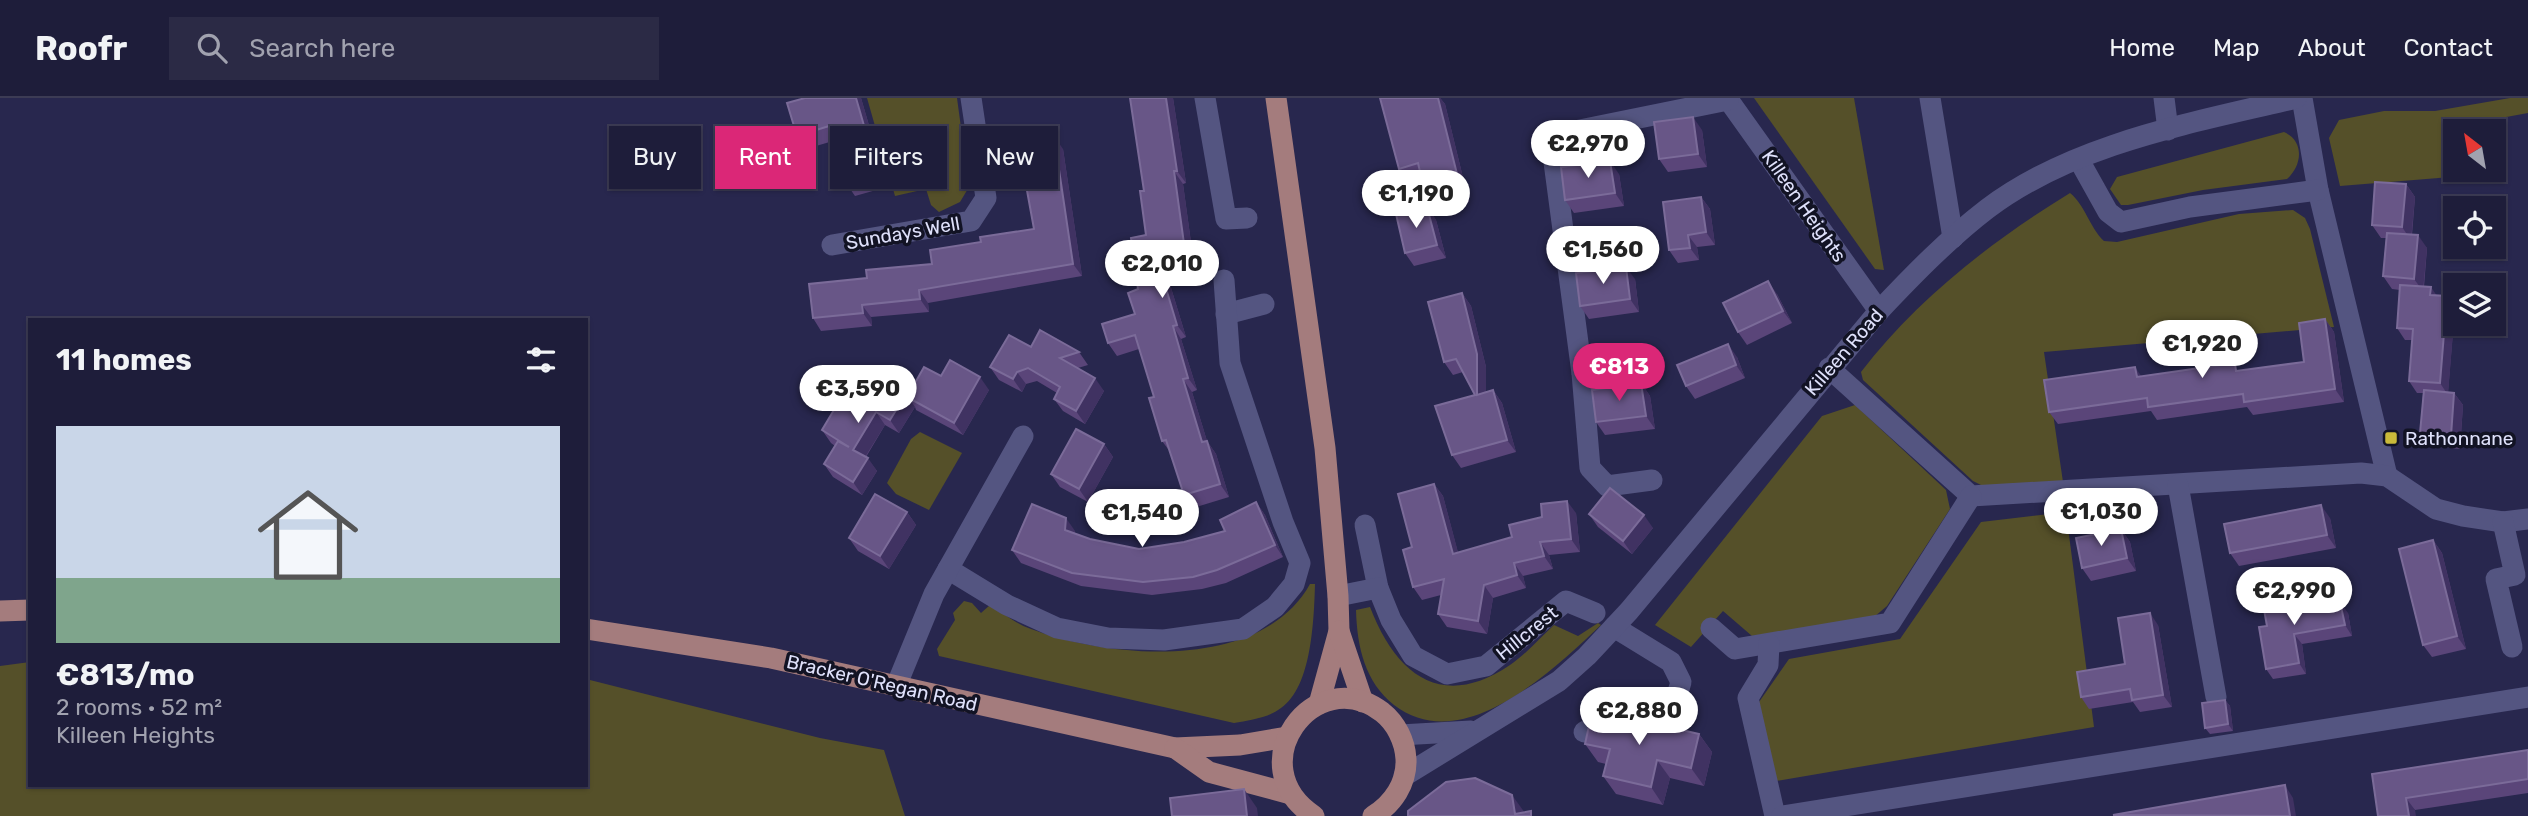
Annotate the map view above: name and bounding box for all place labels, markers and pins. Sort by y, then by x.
pin: €2,970 [1531,120,1645,180]
pin: €1,190 [1359,170,1473,230]
pin: €1,560 [1546,226,1660,286]
pin: €2,010 [1105,240,1219,300]
pin: €1,920 [2145,320,2259,380]
pin: €813 [1578,344,1660,403]
pin: €3,590 [801,366,915,425]
place label: Rathonnane [2405,427,2513,450]
marker: Rathonnane [2383,430,2399,446]
pin: €1,030 [2044,489,2158,548]
pin: €1,540 [1085,490,1199,549]
pin: €2,990 [2237,568,2351,627]
pin: €2,880 [1582,688,1696,747]

